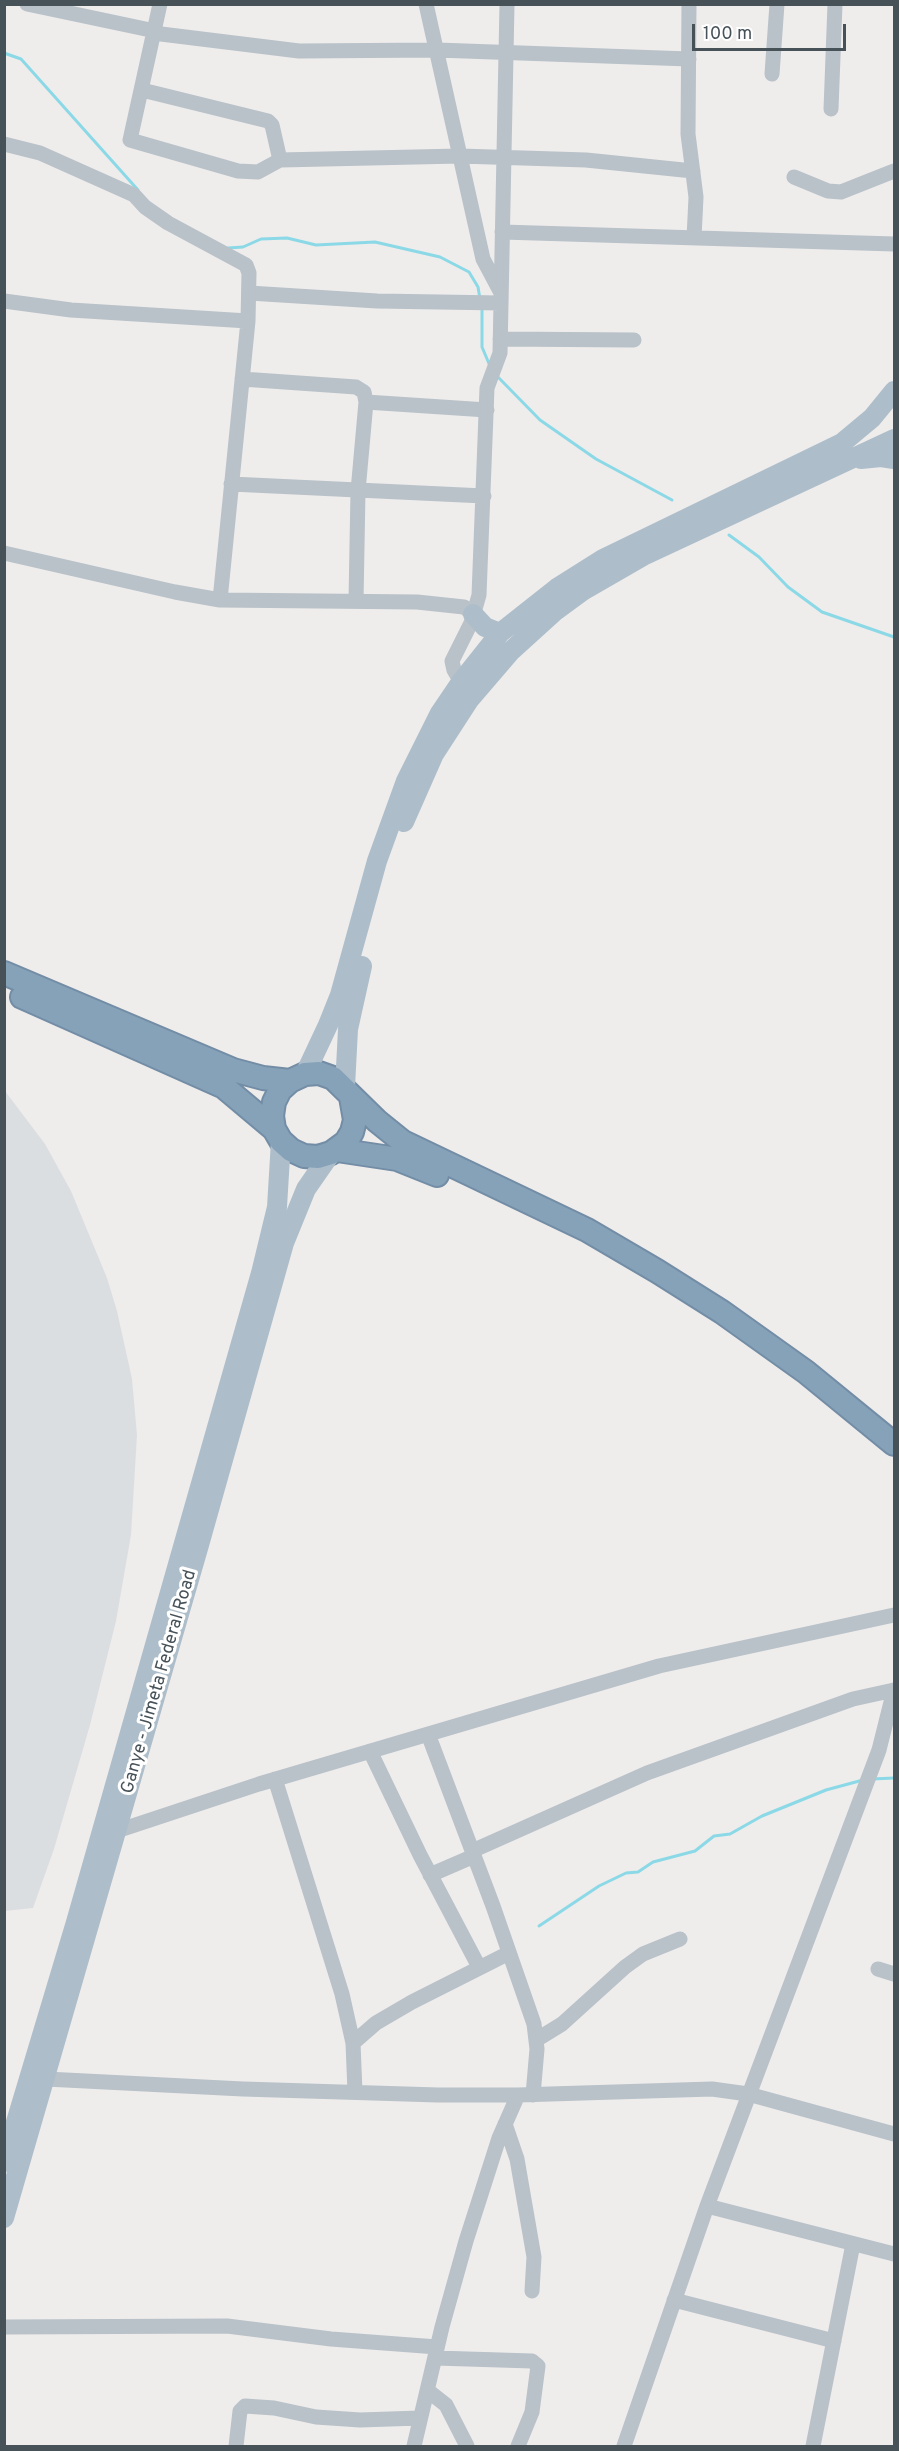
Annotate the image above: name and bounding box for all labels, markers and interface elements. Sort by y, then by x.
scale bar [695,12,850,50]
text: 100 m [703,23,752,46]
street label: Ganye - Jimeta Federal Road [118,1567,202,1797]

